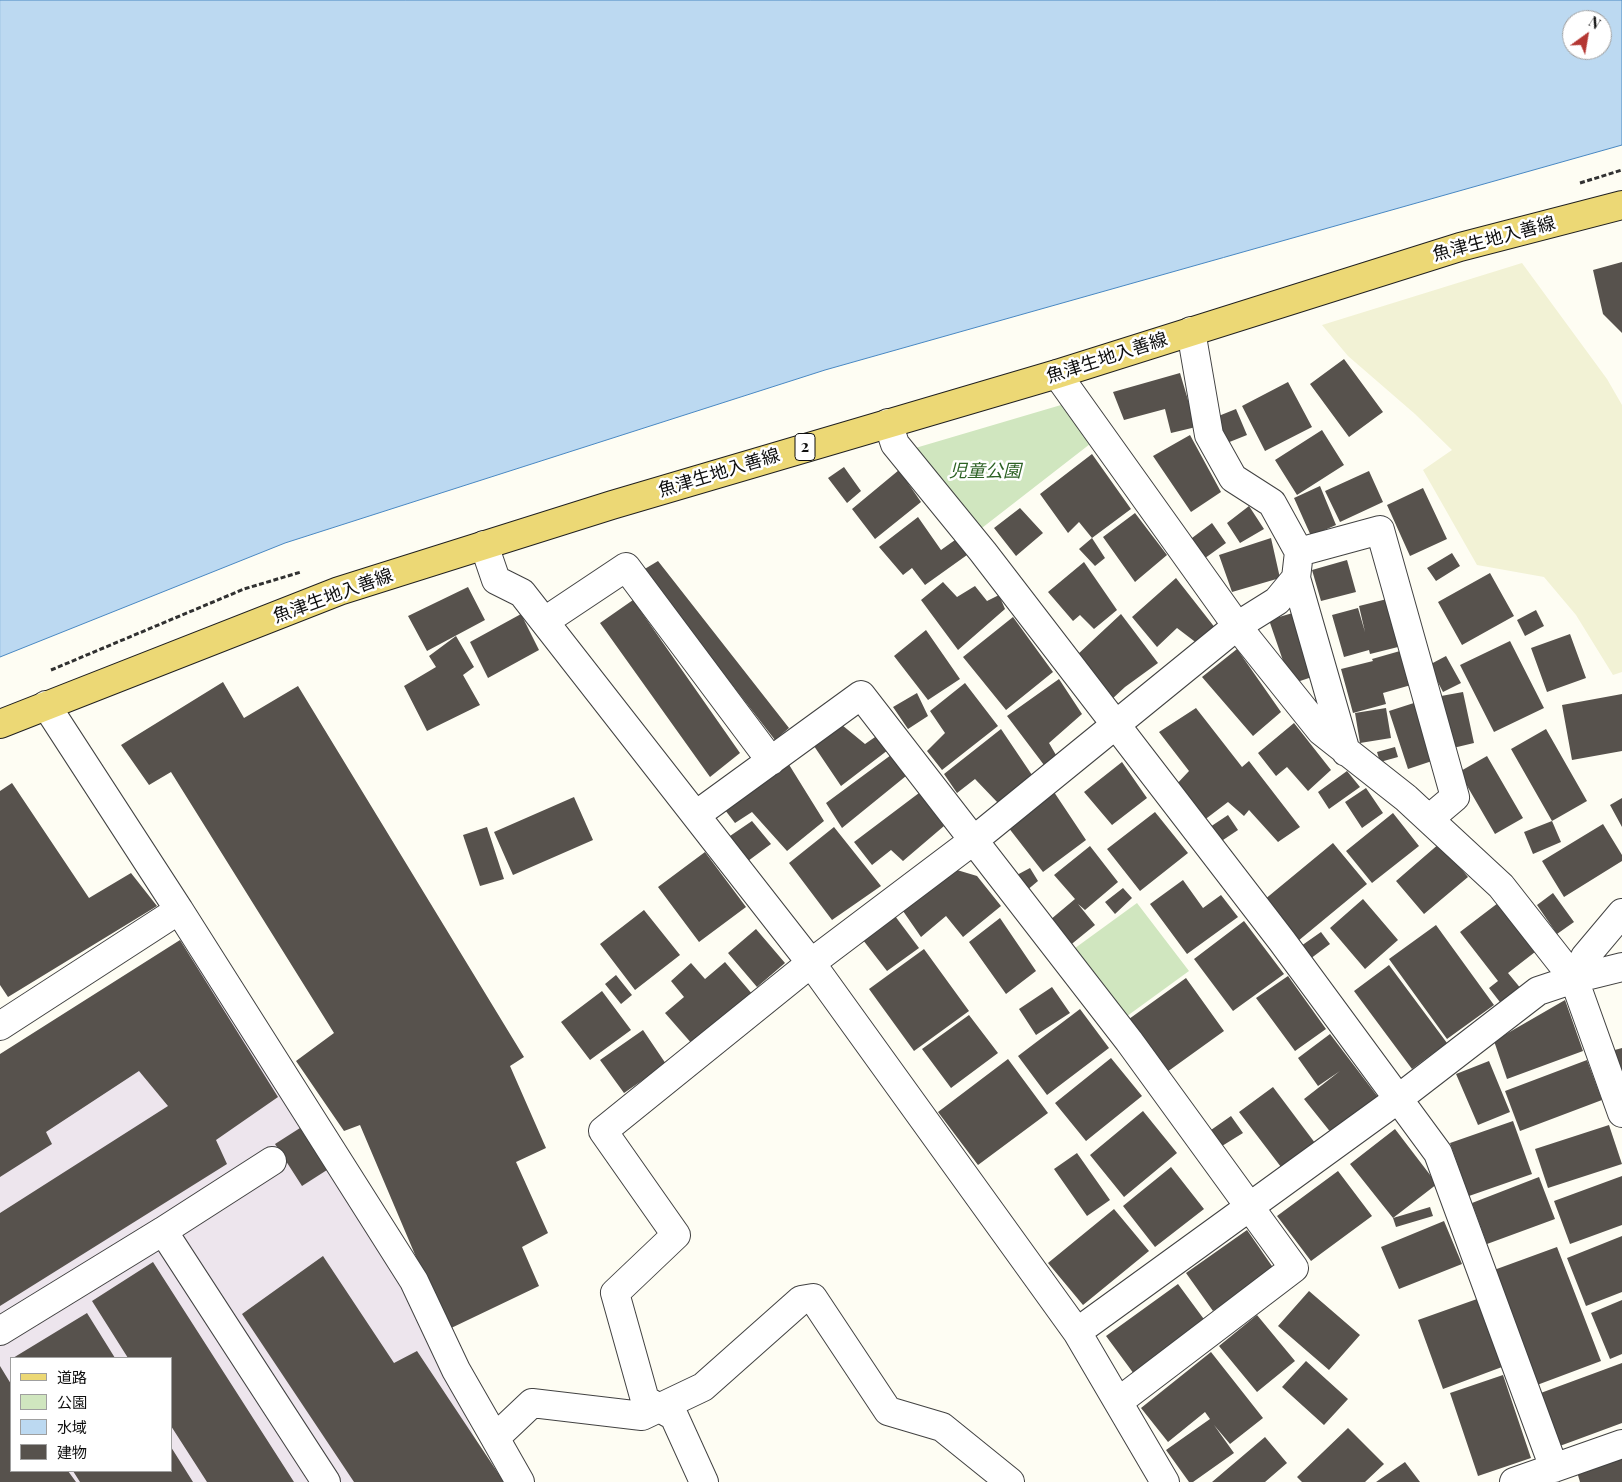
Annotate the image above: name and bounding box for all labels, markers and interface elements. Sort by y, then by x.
north arrow [1562,10,1612,60]
text: N [1585,12,1604,33]
street label: 魚津生地入善線 [1430,212,1558,266]
street label: 魚津生地入善線 [1044,328,1170,388]
road number: 2 [795,434,815,461]
street label: 魚津生地入善線 [656,444,782,502]
park label: 児童公園 [949,460,1021,482]
street label: 魚津生地入善線 [270,564,396,628]
legend [10,1357,172,1472]
text: 道路 [57,1367,87,1387]
text: 公園 [57,1392,87,1412]
text: 水域 [57,1417,87,1437]
text: 建物 [57,1442,87,1462]

